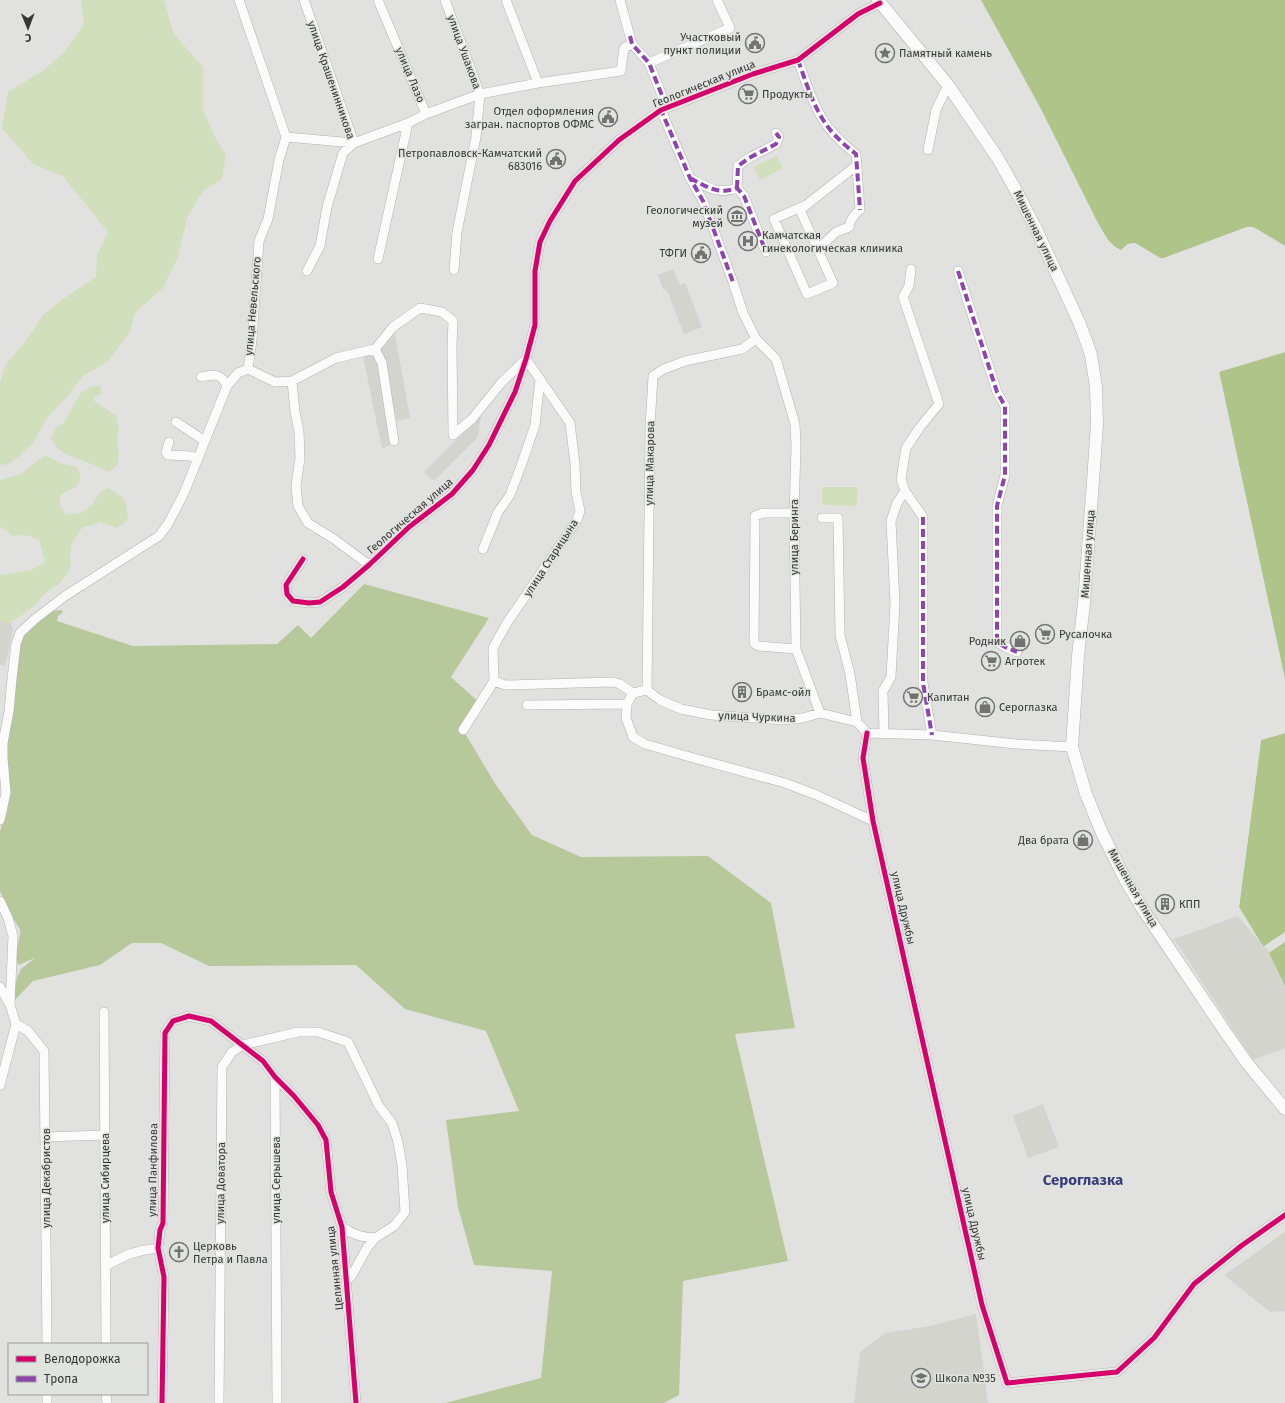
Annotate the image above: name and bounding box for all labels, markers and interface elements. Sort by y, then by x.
north arrow [8,8,48,48]
street label: улица Ушакова [445,13,483,91]
street label: улица Крашенинникова [305,19,357,141]
text: С [24,31,31,44]
place label: Участковый пункт полиции [664,31,741,57]
public building icon: Участковый пункт полиции [744,32,766,54]
place icon: Памятный камень [874,42,896,64]
street label: улица Лазо [393,45,427,105]
place label: Памятный камень [899,47,992,60]
street label: Геологическая улица [651,57,757,111]
supermarket icon: Продукты [737,83,759,105]
place label: Продукты [762,88,813,101]
place label: Отдел оформления загран. паспортов ОФМС [465,105,594,131]
public building icon: Отдел оформления загран. паспортов ОФМС [597,106,619,128]
place label: Петропавловск-Камчатский 683016 [398,147,542,173]
public building icon: Петропавловск-Камчатский 683016 [545,148,567,170]
street label: Мишенная улица [1011,188,1061,274]
place label: Геологический музей [646,204,723,230]
museum icon: Геологический музей [726,205,748,227]
place label: Камчатская гинекологическая клиника [762,229,903,255]
hospital icon: Камчатская гинекологическая клиника [737,230,759,252]
public building icon: ТФГИ [690,242,712,264]
place label: ТФГИ [660,247,687,260]
street label: улица Невельского [242,256,264,356]
street label: улица Макарова [643,421,657,505]
street label: Геологическая улица [364,475,456,557]
street label: улица Беринга [788,499,801,575]
street label: Мишенная улица [1078,509,1098,599]
street label: улица Старицына [521,517,581,599]
supermarket icon: Русалочка [1034,623,1056,645]
place label: Русалочка [1059,628,1112,641]
shop icon: Родник [1009,630,1031,652]
place label: Родник [969,635,1006,648]
supermarket icon: Агротек [980,650,1002,672]
place label: Агротек [1005,655,1045,668]
building icon: Брамс-ойл [731,681,753,703]
place label: Брамс-ойл [756,686,811,699]
supermarket icon: Капитан [902,686,924,708]
place label: Капитан [927,691,970,704]
shop icon: Сероглазка [974,696,996,718]
place label: Сероглазка [999,701,1057,714]
street label: улица Чуркина [718,709,796,725]
shop icon: Два брата [1072,829,1094,851]
place label: Два брата [1017,834,1069,847]
street label: Мишенная улица [1105,846,1161,930]
street label: улица Дружбы [888,870,918,946]
building icon: КПП [1154,893,1176,915]
place label: КПП [1179,898,1200,911]
street label: улица Панфилова [146,1123,160,1217]
street label: улица Декабристов [40,1128,53,1228]
street label: улица Сибирцева [99,1133,112,1223]
street label: улица Серышева [270,1137,283,1223]
street label: улица Доватора [214,1142,228,1224]
district label: Сероглазка [1043,1171,1123,1189]
street label: улица Дружбы [959,1186,989,1262]
street label: Целинная улица [324,1225,346,1311]
place label: Церковь Петра и Павла [193,1240,268,1266]
church icon: Церковь Петра и Павла [168,1241,190,1263]
legend [8,1343,148,1395]
text: Велодорожка [44,1352,120,1366]
school or university icon: Школа №35 [910,1367,932,1389]
text: Тропа [44,1372,78,1386]
place label: Школа №35 [935,1372,996,1385]

